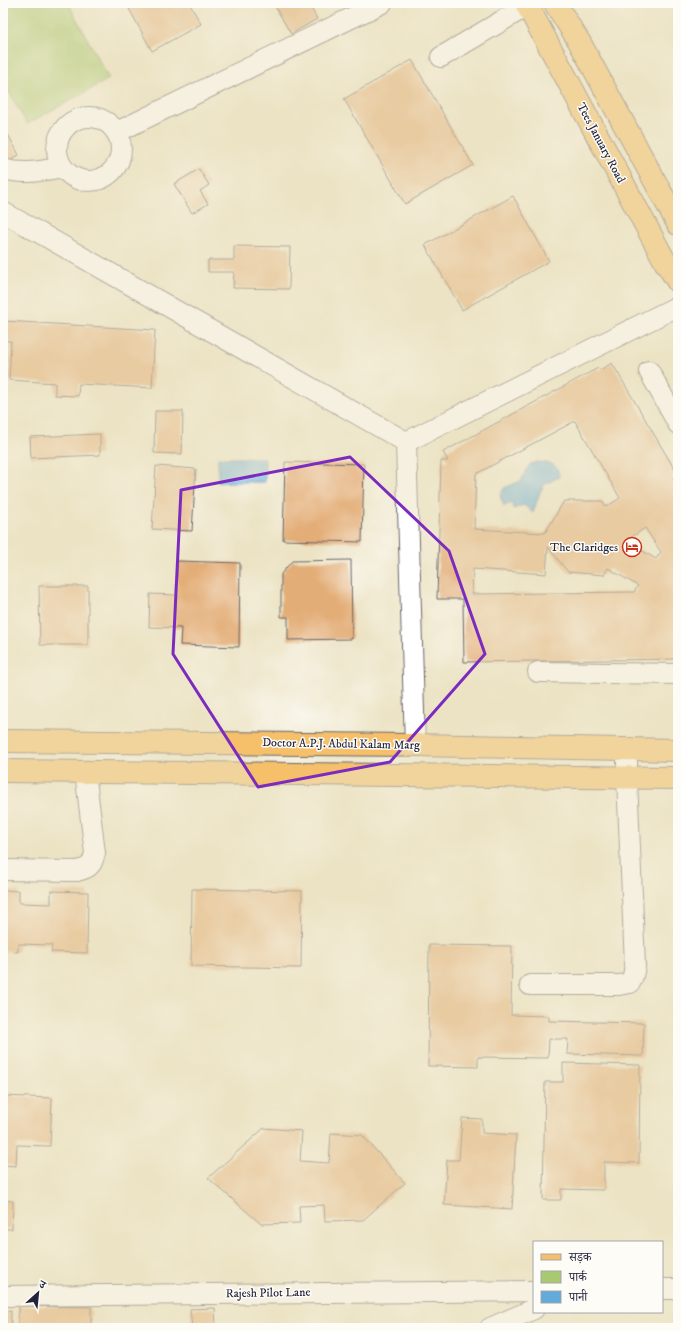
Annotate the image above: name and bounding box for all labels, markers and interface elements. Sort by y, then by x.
street label: Tees January Road [574,100,628,186]
hotel icon: The Claridges [621,536,643,558]
place label: The Claridges [550,540,618,555]
street label: Doctor A.P.J. Abdul Kalam Marg [262,735,420,753]
legend [533,1241,663,1313]
text: सड़क [568,1250,593,1265]
text: पार्क [568,1270,588,1285]
north arrow [18,1273,58,1313]
text: उ [36,1277,49,1293]
street label: Rajesh Pilot Lane [226,1285,310,1301]
text: पानी [568,1289,588,1305]

